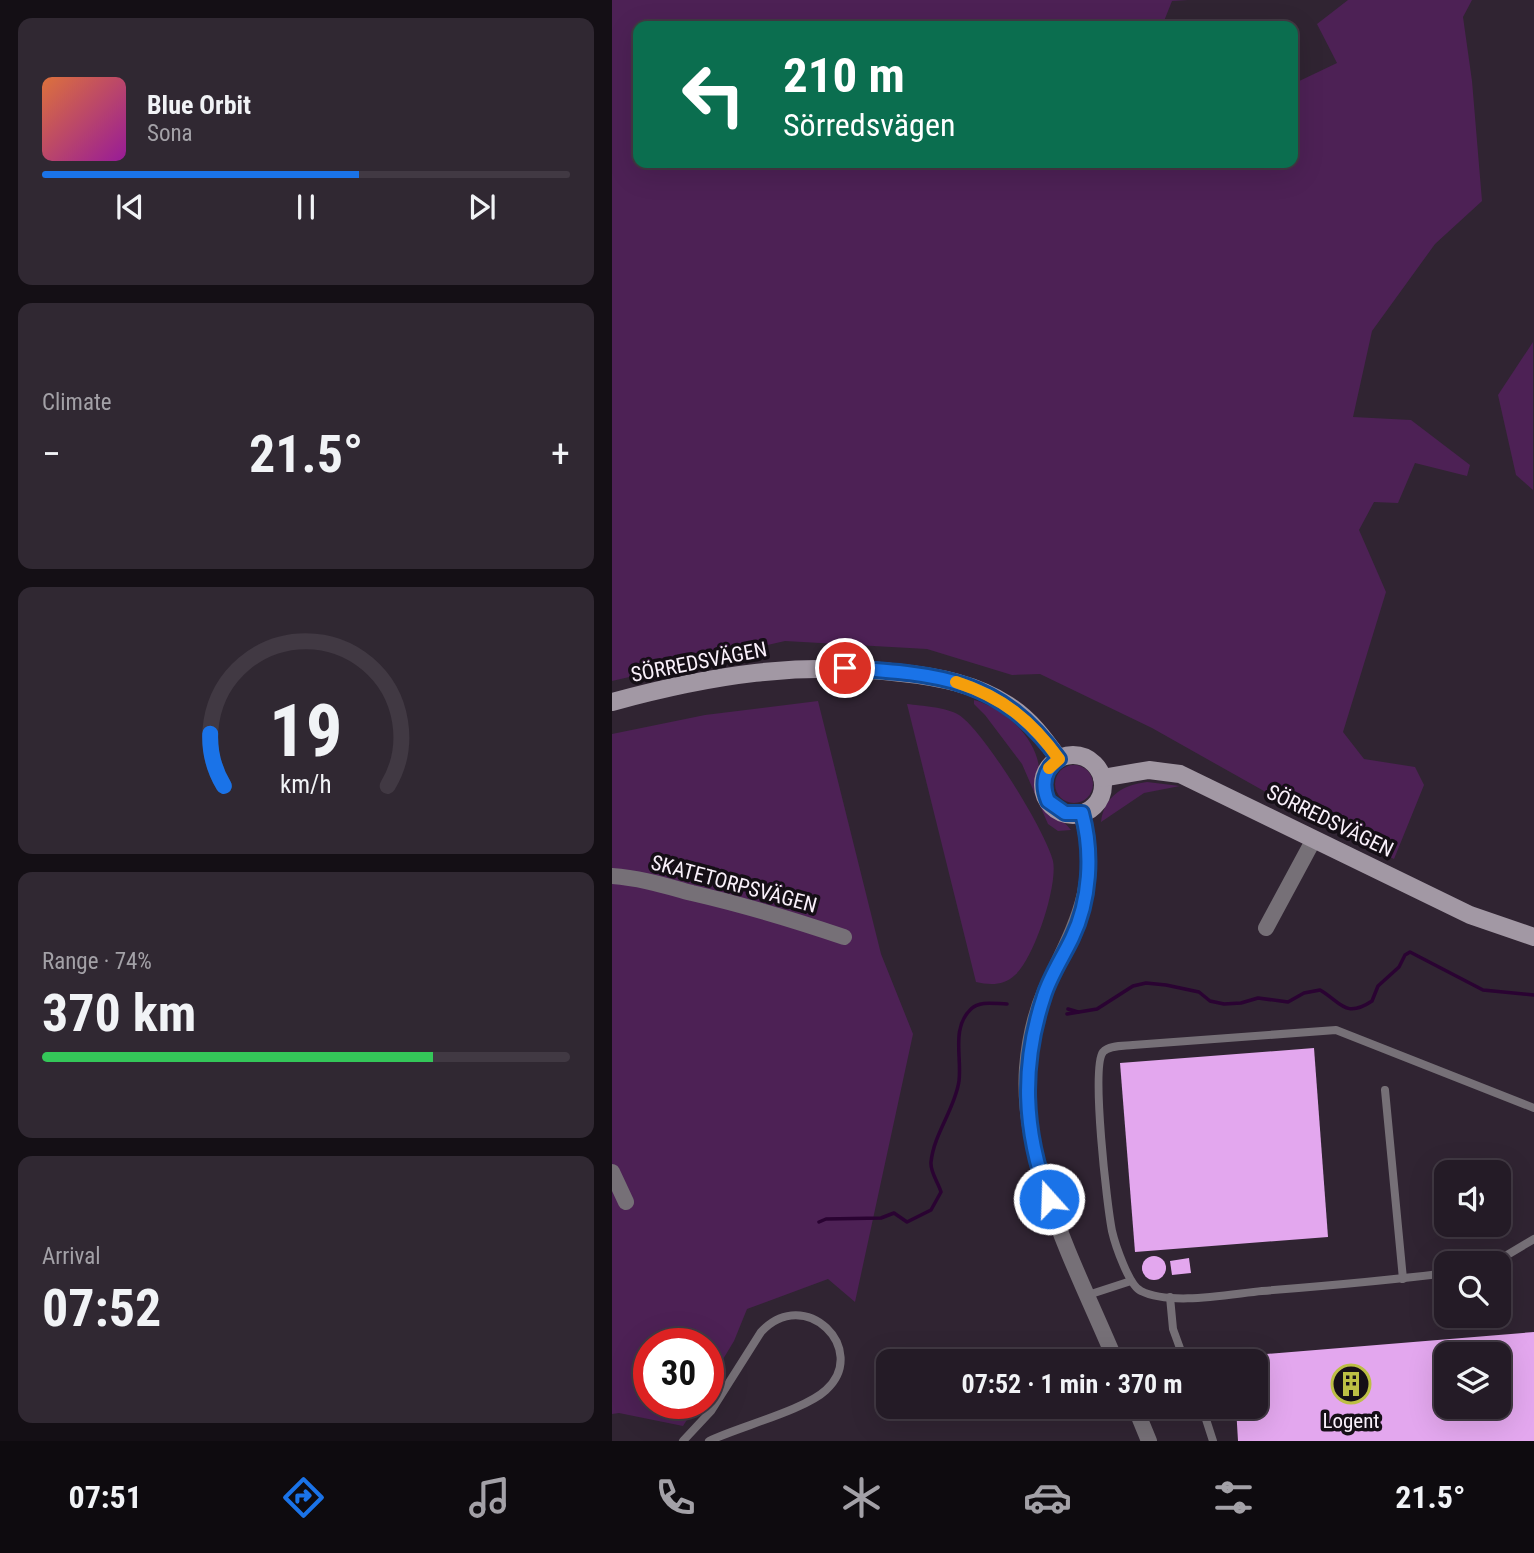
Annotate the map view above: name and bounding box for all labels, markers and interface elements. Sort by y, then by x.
text: 210 m [783,47,905,104]
icon: left [668,49,759,140]
text: Blue Orbit [147,90,251,120]
text: Sörredsvägen [783,106,955,144]
text: Sona [147,120,193,147]
icon: previous [111,188,149,226]
icon: pause [287,188,325,226]
icon: next [463,188,501,226]
text: Climate [42,389,112,416]
text: 21.5° [249,424,363,485]
text: − [42,432,61,476]
text: + [551,432,570,476]
street label: SÖRREDSVÄGEN [629,637,769,687]
pin [815,638,875,698]
icon: arrive [826,649,864,687]
text: 19 [269,689,343,775]
text: km/h [280,770,332,799]
street label: SÖRREDSVÄGEN [1263,780,1397,862]
street label: SKATETORPSVÄGEN [649,850,819,918]
text: Range · 74% [42,948,152,975]
text: 370 km [42,983,196,1044]
map controls [1434,1160,1511,1419]
button: sound [1434,1160,1511,1237]
position arrow [1012,1162,1086,1236]
text: Arrival [42,1243,101,1270]
button: search [1434,1251,1511,1328]
text: 07:52 [42,1278,161,1339]
speed limit sign: 30 [633,1328,724,1419]
button: layers [1434,1342,1511,1419]
building icon: Logent [1330,1363,1372,1405]
text: 07:52 · 1 min · 370 m [962,1369,1182,1399]
place label: Logent [1322,1409,1380,1433]
icon: directions [279,1473,328,1522]
icon: music [465,1473,514,1522]
icon: phone [651,1473,700,1522]
icon: climate [837,1473,886,1522]
icon: car [1023,1473,1072,1522]
icon: filters [1209,1473,1258,1522]
text: 07:51 [69,1478,142,1516]
text: 21.5° [1395,1478,1465,1516]

